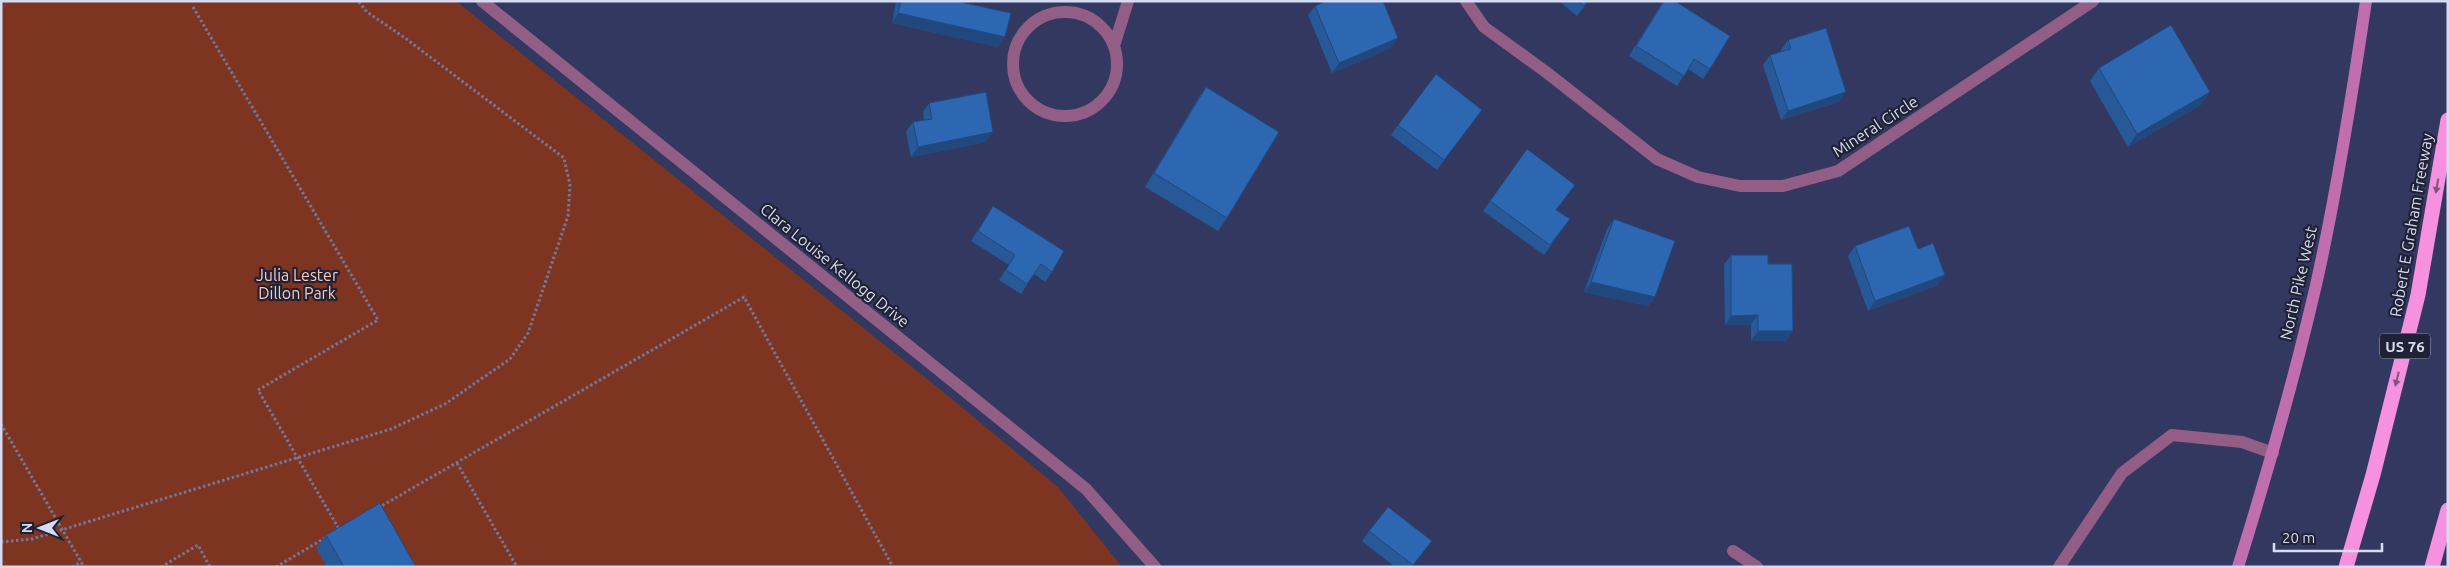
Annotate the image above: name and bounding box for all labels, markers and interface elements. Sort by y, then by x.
street label: Mineral Circle [1829,92,1921,160]
street label: Robert E Graham Freeway [2386,132,2436,318]
one-way arrow [2432,178,2440,194]
street label: Clara Louise Kellogg Drive [757,199,913,331]
street label: North Pike West [2276,224,2320,342]
park label: Julia Lester Dillon Park [256,266,338,302]
road number: US 76 [2380,334,2430,358]
one-way arrow [2393,372,2401,387]
north arrow [15,503,65,553]
scale bar [2274,520,2382,552]
text: N [19,523,35,533]
text: 20 m [2282,529,2315,546]

